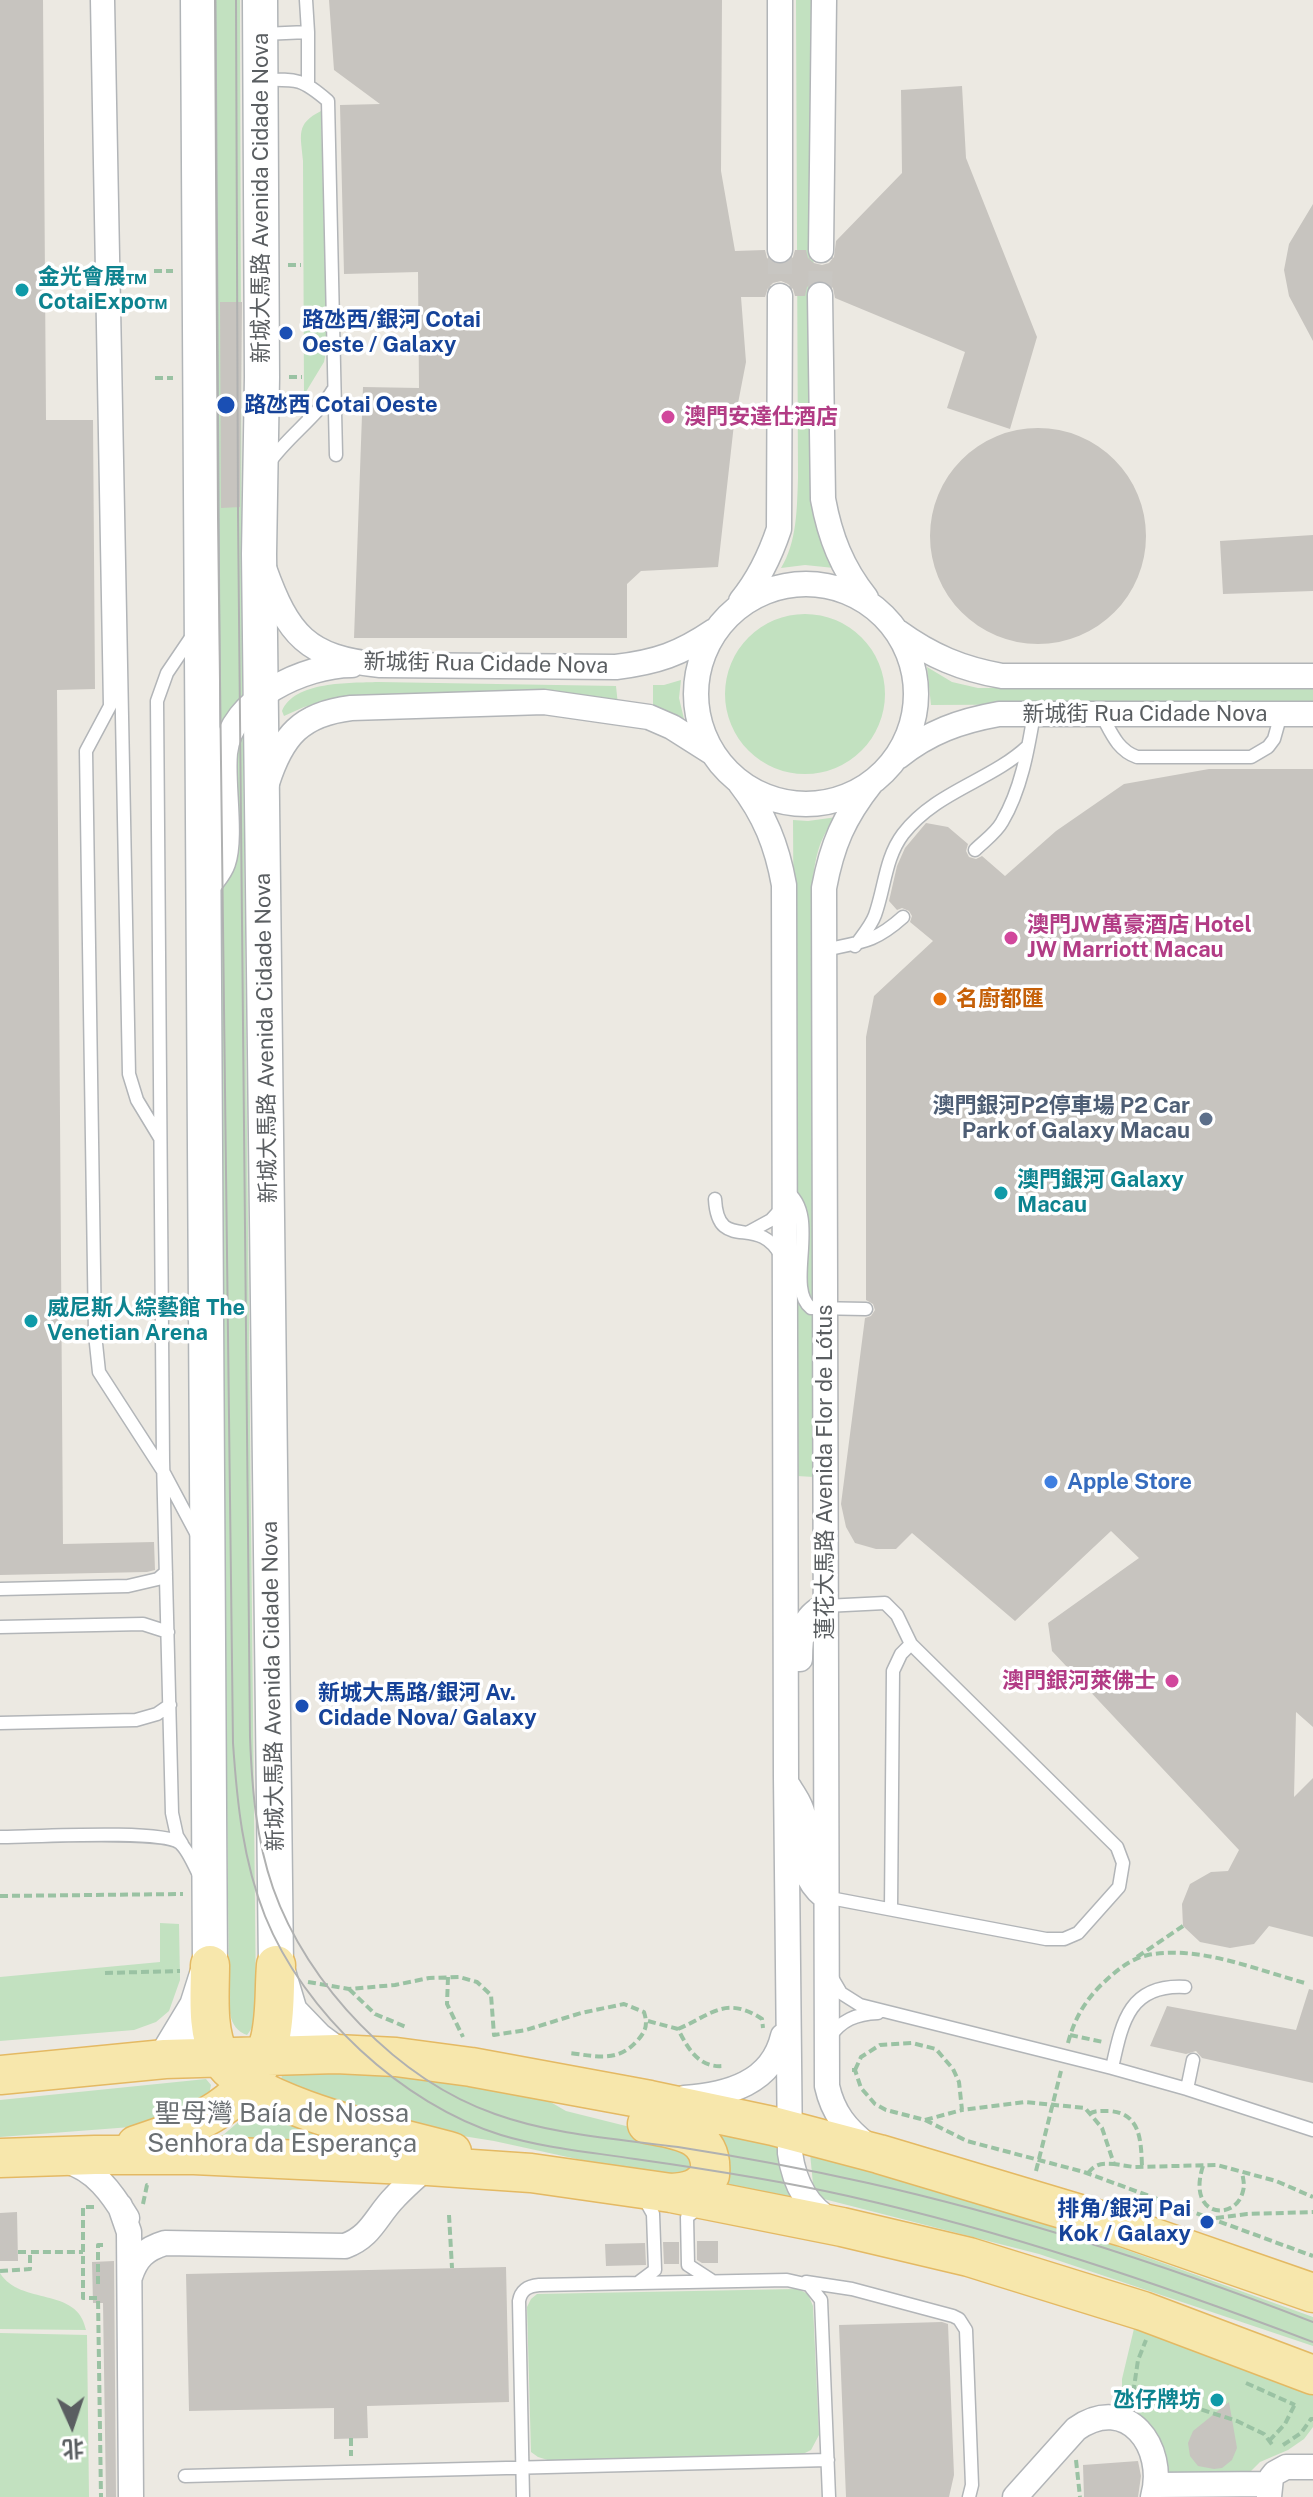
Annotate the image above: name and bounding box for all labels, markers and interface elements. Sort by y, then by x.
street label: 新城大馬路 Avenida Cidade Nova [248,33,274,363]
place label: 金光會展™ CotaiExpo™ [38,264,167,316]
marker: 金光會展™ CotaiExpo™ [13,281,31,299]
place label: 路氹西/銀河 Cotai Oeste / Galaxy [302,307,481,358]
marker: 路氹西/銀河 Cotai Oeste / Galaxy [277,324,295,342]
place label: 路氹西 Cotai Oeste [244,392,438,418]
marker: 路氹西 Cotai Oeste [215,394,237,416]
place label: 澳門安達仕酒店 [684,404,838,430]
marker: 澳門安達仕酒店 [659,408,677,426]
street label: 新城街 Rua Cidade Nova [363,649,609,679]
street label: 新城街 Rua Cidade Nova [1023,701,1267,727]
street label: 新城大馬路 Avenida Cidade Nova [250,873,282,1203]
place label: 澳門JW萬豪酒店 Hotel JW Marriott Macau [1027,912,1252,964]
marker: 澳門JW萬豪酒店 Hotel JW Marriott Macau [1002,929,1020,947]
place label: 名廚都匯 [956,986,1044,1012]
marker: 名廚都匯 [931,990,949,1008]
place label: 澳門銀河P2停車場 P2 Car Park of Galaxy Macau [932,1093,1190,1144]
marker: 澳門銀河P2停車場 P2 Car Park of Galaxy Macau [1197,1110,1215,1128]
place label: 澳門銀河 Galaxy Macau [1017,1167,1184,1218]
marker: 澳門銀河 Galaxy Macau [992,1184,1010,1202]
place label: 威尼斯人綜藝館 The Venetian Arena [47,1295,245,1346]
street label: 蓮花大馬路 Avenida Flor de Lótus [812,1305,838,1639]
marker: 威尼斯人綜藝館 The Venetian Arena [22,1312,40,1330]
place label: Apple Store [1067,1469,1192,1495]
marker: Apple Store [1042,1473,1060,1491]
street label: 新城大馬路 Avenida Cidade Nova [257,1521,289,1851]
place label: 澳門銀河萊佛士 [1002,1668,1156,1694]
marker: 澳門銀河萊佛士 [1163,1672,1181,1690]
place label: 新城大馬路/銀河 Av. Cidade Nova/ Galaxy [318,1680,537,1732]
marker: 新城大馬路/銀河 Av. Cidade Nova/ Galaxy [293,1697,311,1715]
district label: 聖母灣 Baía de Nossa Senhora da Esperança [127,2098,437,2160]
place label: 排角/銀河 Pai Kok / Galaxy [1057,2196,1191,2248]
marker: 排角/銀河 Pai Kok / Galaxy [1198,2213,1216,2231]
north arrow [32,2385,112,2465]
place label: 氹仔牌坊 [1113,2387,1201,2413]
marker: 氹仔牌坊 [1208,2391,1226,2409]
text: 北 [62,2435,85,2463]

